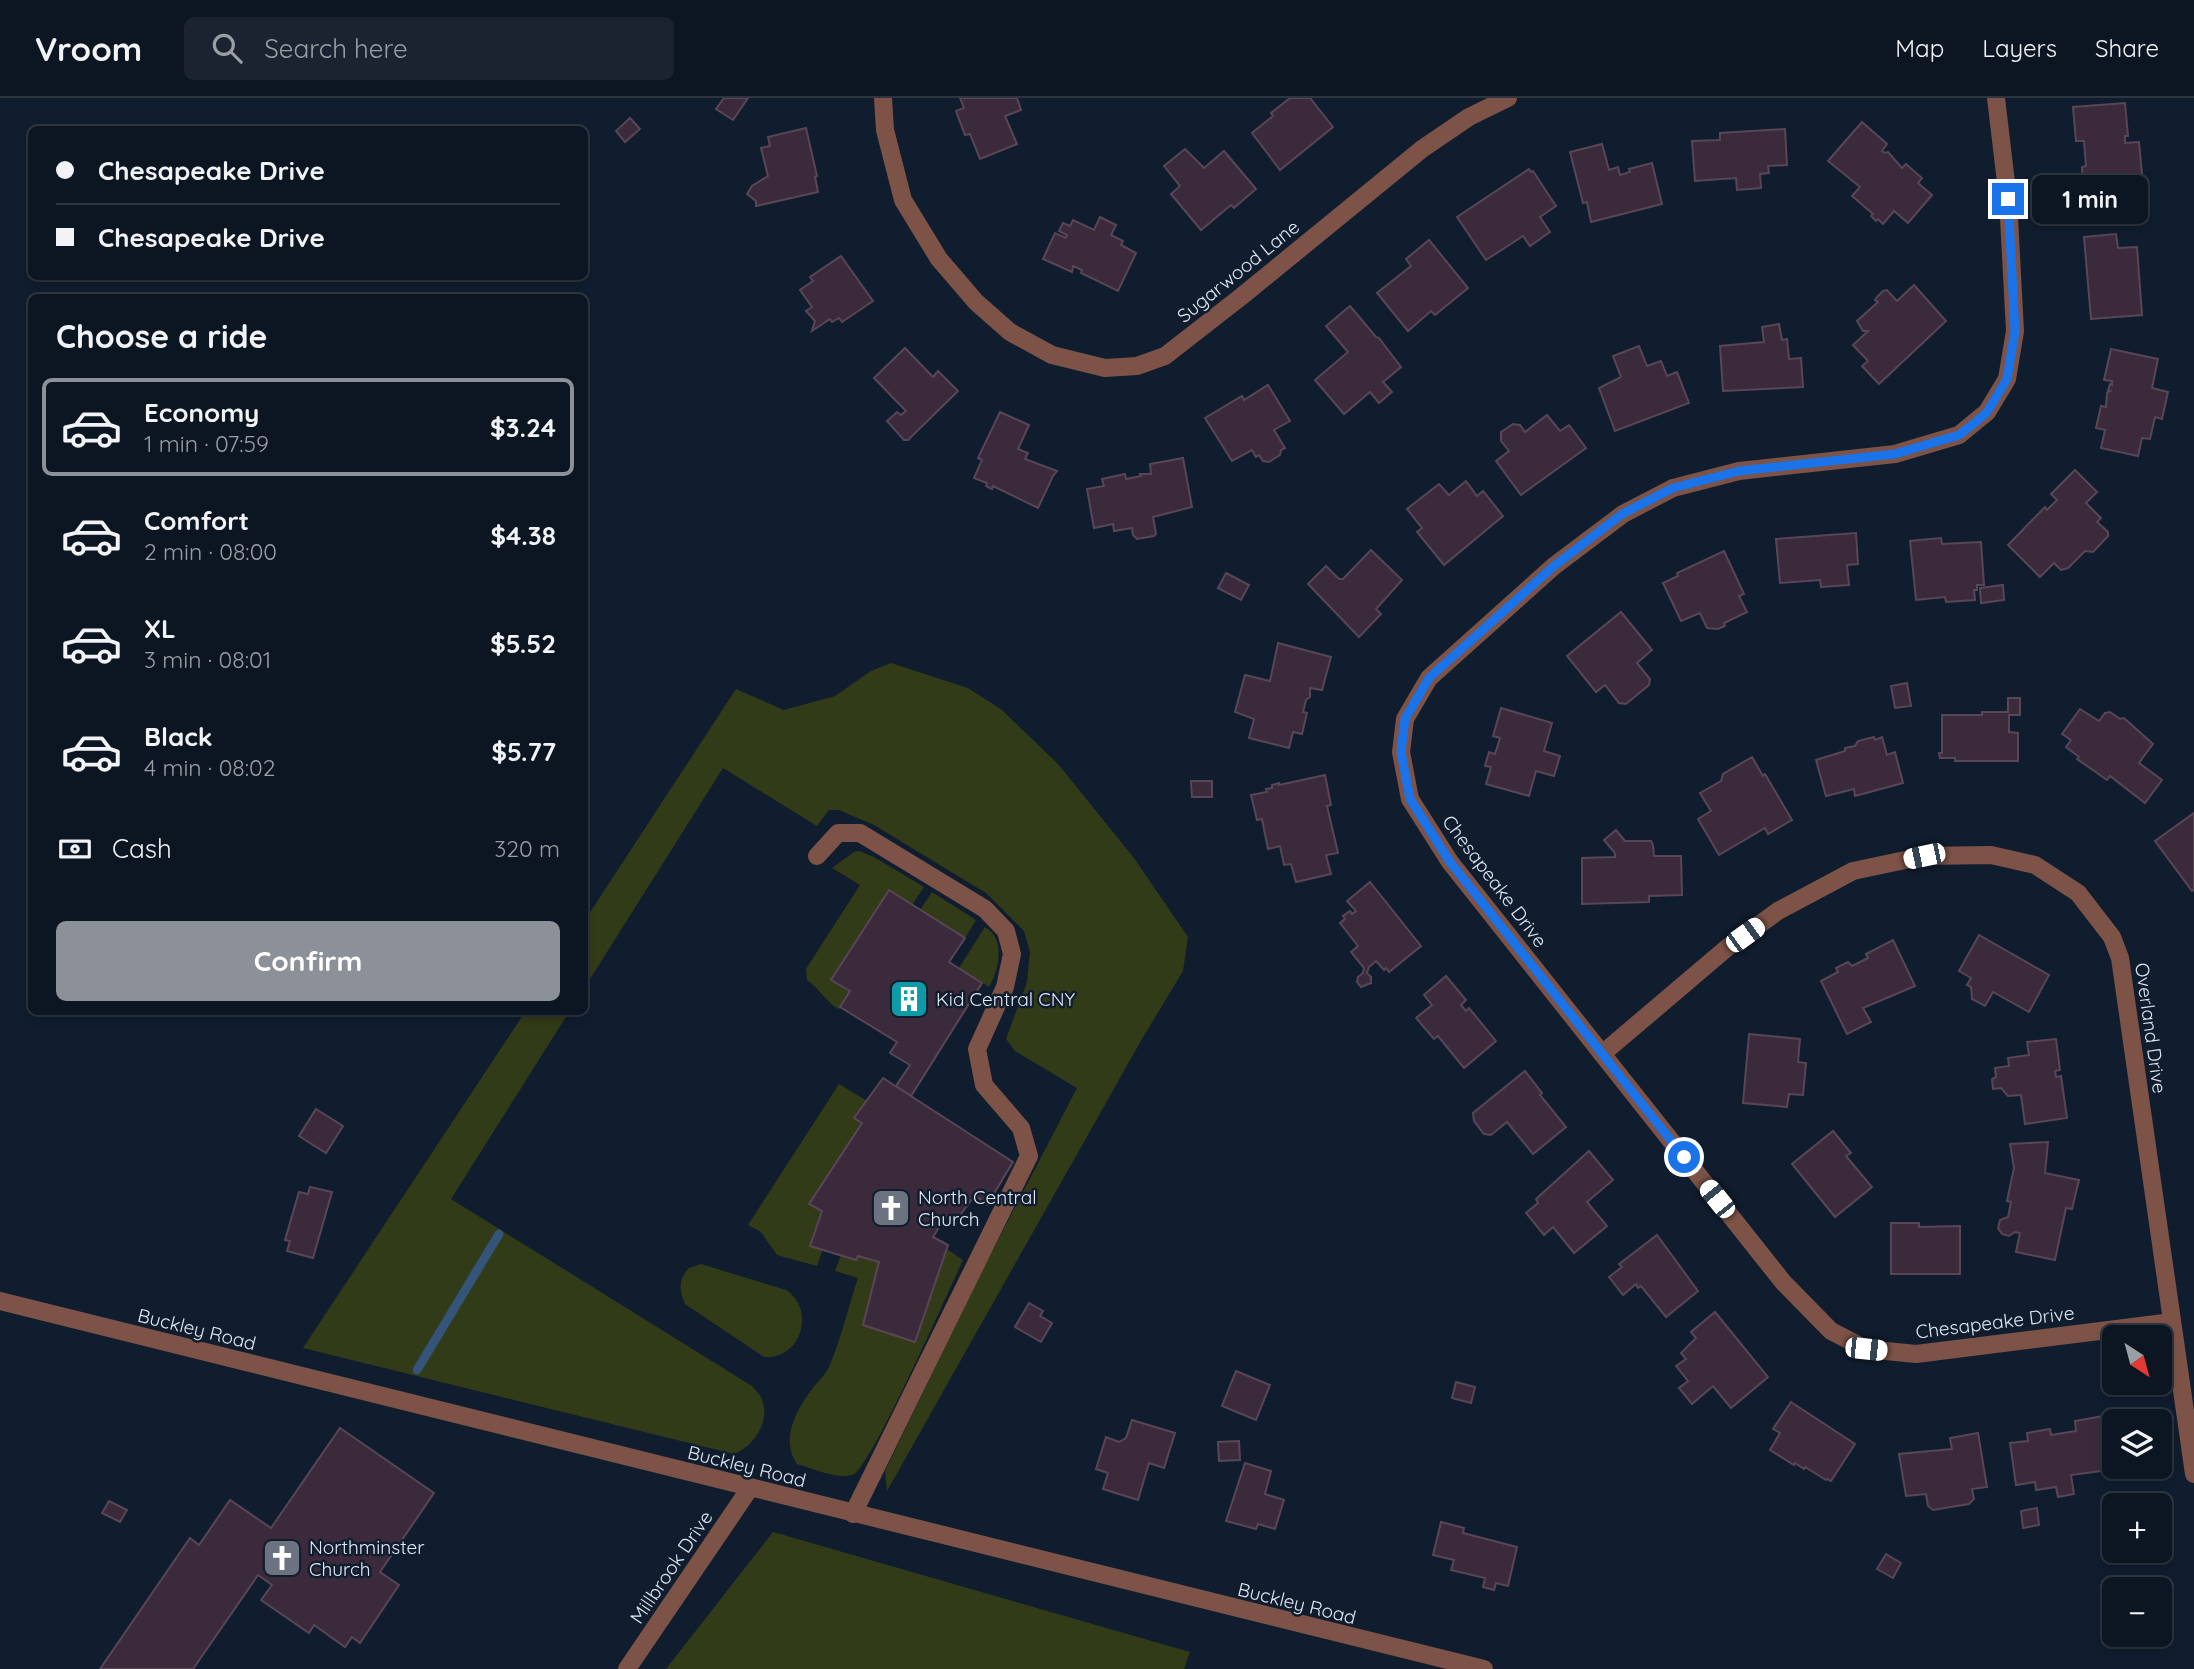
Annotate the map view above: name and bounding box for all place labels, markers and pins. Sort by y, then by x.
building icon: Kid Central CNY [888,978,930,1020]
place label: Kid Central CNY [936,987,1076,1011]
place label: North Central Church [918,1185,1037,1231]
church icon: North Central Church [870,1187,912,1229]
place label: Northminster Church [309,1535,425,1581]
church icon: Northminster Church [261,1537,303,1579]

